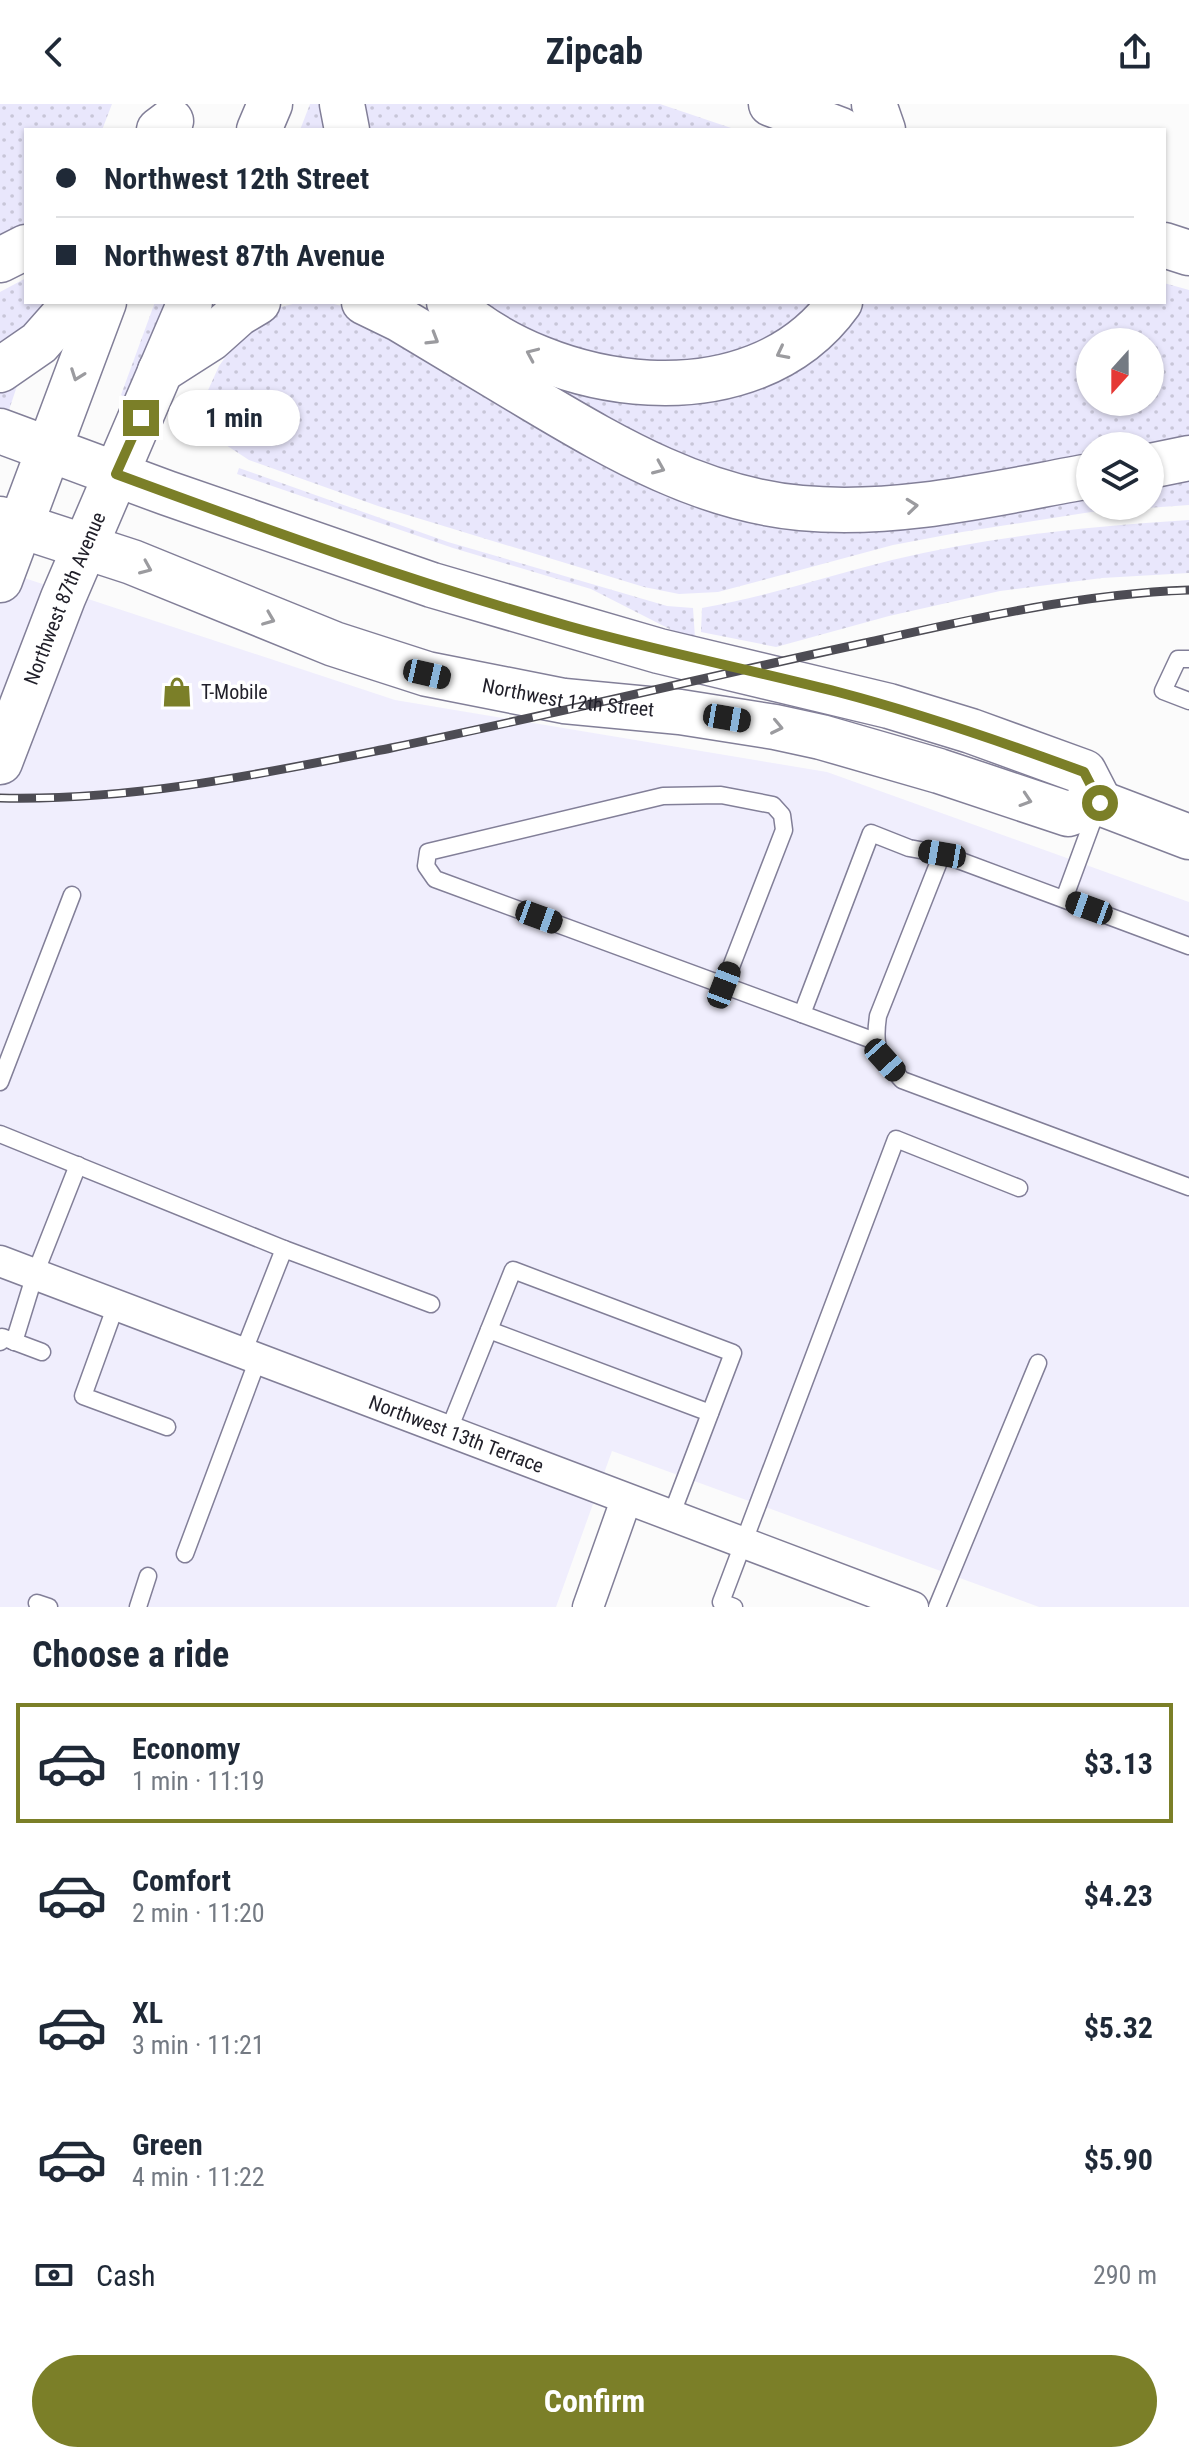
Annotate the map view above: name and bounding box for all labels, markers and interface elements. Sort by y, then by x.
icon: back [32,30,76,74]
icon: share [1113,30,1157,74]
text: Zipcab [546,31,643,73]
text: Northwest 12th Street [104,161,369,196]
text: Northwest 87th Avenue [104,238,385,273]
north arrow [1076,328,1164,416]
map controls [1076,328,1164,520]
one-way arrow [424,330,439,345]
one-way arrow [776,343,791,358]
one-way arrow [526,348,540,364]
one-way arrow [70,367,87,381]
callout: 1 min [169,390,301,446]
route end [123,400,159,436]
text: 1 min [205,403,263,433]
button: layers [1076,432,1164,520]
one-way arrow [650,458,665,474]
one-way arrow [906,497,919,514]
street label: Northwest 87th Avenue [19,508,110,688]
one-way arrow [138,558,152,575]
one-way arrow [261,610,275,626]
car [401,657,453,691]
street label: Northwest 12th Street [480,673,655,722]
shop icon: T-Mobile [160,675,194,709]
place label: T-Mobile [201,680,268,704]
car [701,702,753,734]
one-way arrow [770,718,783,735]
route start [1082,785,1118,821]
one-way arrow [1018,791,1032,807]
car [916,838,968,870]
car [1062,889,1116,927]
car [512,898,566,936]
car [704,958,744,1012]
car [860,1034,910,1086]
street label: Northwest 13th Terrace [366,1390,547,1478]
text: Choose a ride [32,1634,229,1676]
icon: car [36,1727,108,1799]
text: Economy [132,1731,240,1766]
text: $3.13 [1084,1746,1153,1781]
text: 1 min · 11:19 [132,1766,265,1796]
icon: car [36,1859,108,1931]
text: Comfort [132,1863,231,1898]
text: $4.23 [1084,1878,1153,1913]
text: 2 min · 11:20 [132,1898,265,1928]
icon: car [36,1991,108,2063]
text: XL [132,1995,163,2030]
text: $5.32 [1084,2010,1153,2045]
text: 3 min · 11:21 [132,2030,265,2060]
icon: car [36,2123,108,2195]
text: Green [132,2127,203,2162]
text: $5.90 [1084,2142,1153,2177]
text: 4 min · 11:22 [132,2162,265,2192]
icon: cash [32,2253,76,2297]
text: Cash [96,2258,156,2293]
text: 290 m [1093,2260,1157,2290]
button: Confirm [32,2355,1157,2447]

